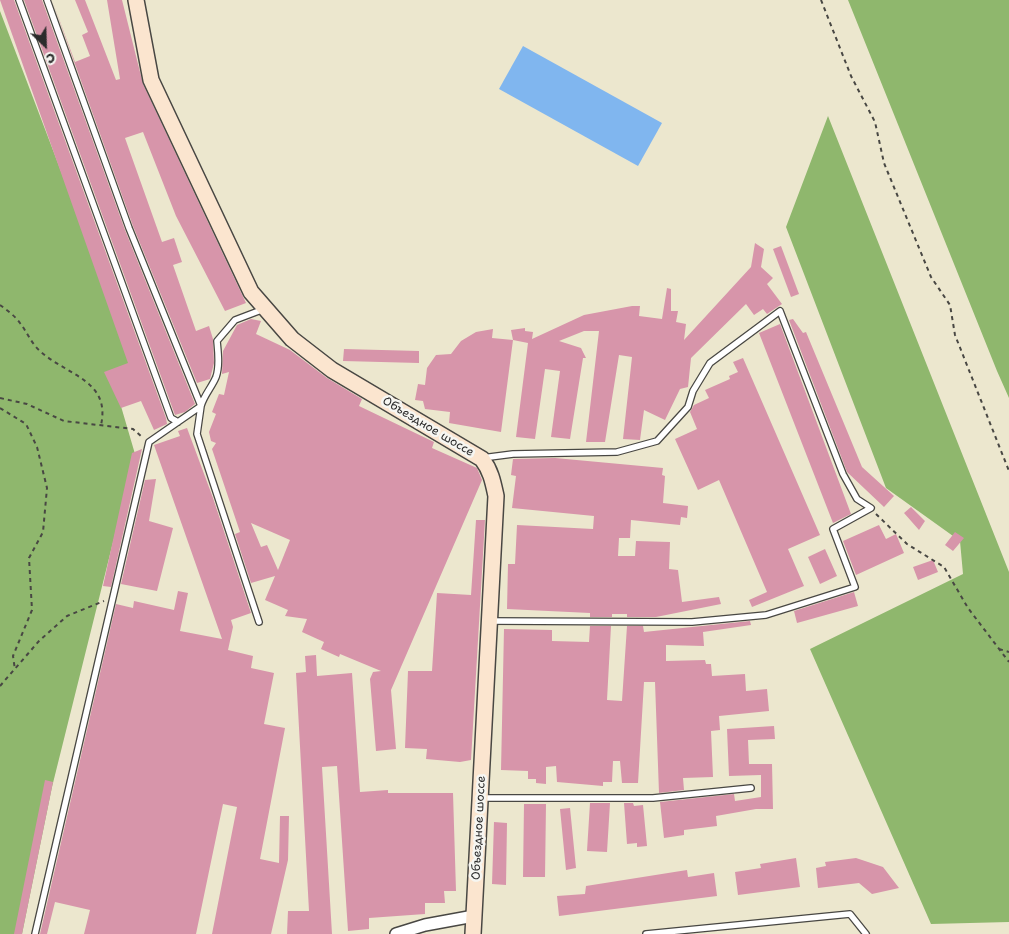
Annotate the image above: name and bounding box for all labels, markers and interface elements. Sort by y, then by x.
north arrow [20,20,70,70]
text: С [44,49,59,69]
street label: Объездное шоссе [380,394,476,460]
street label: Объездное шоссе [469,776,489,880]

